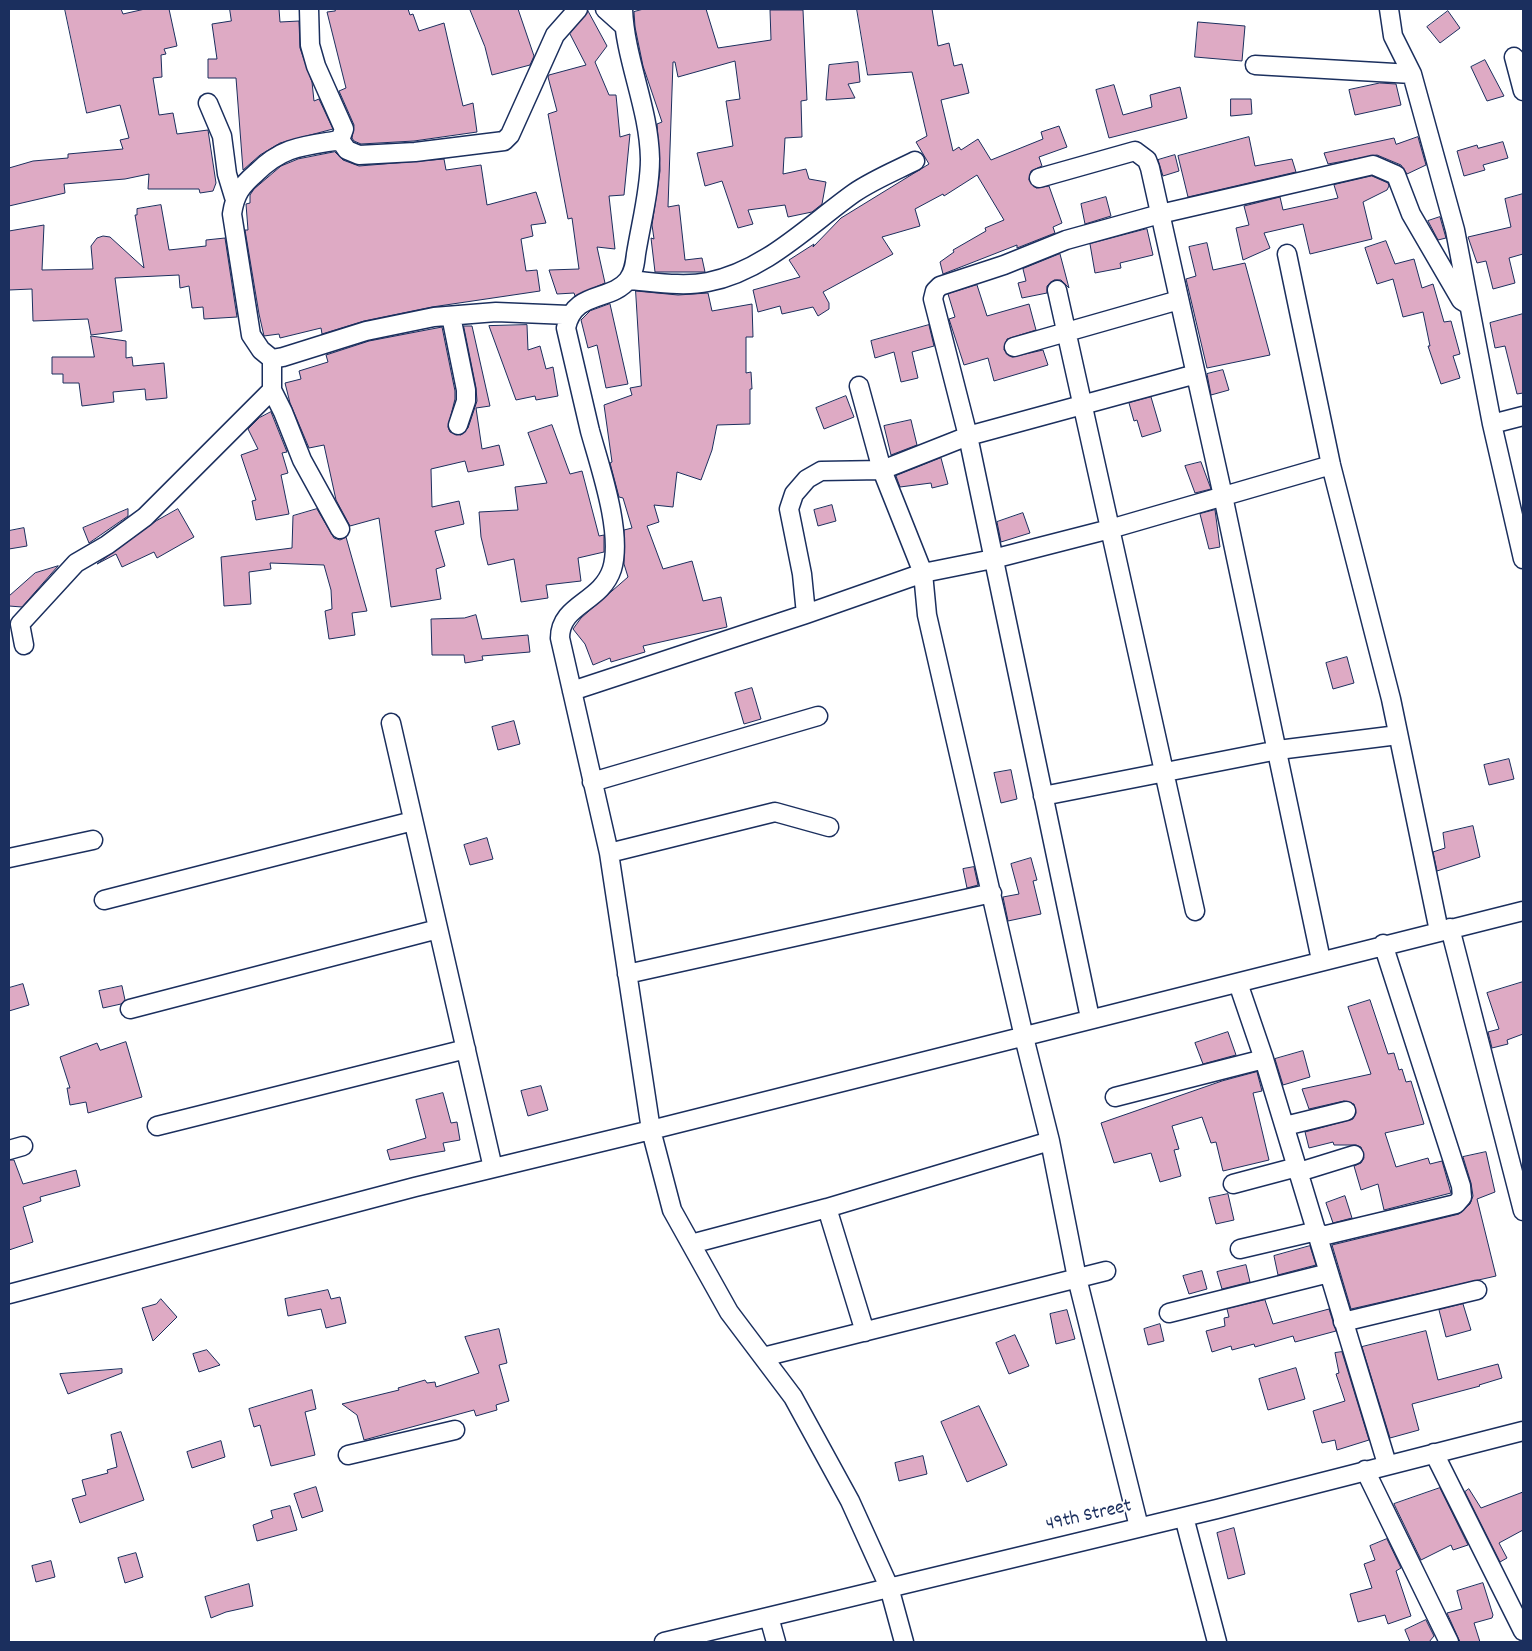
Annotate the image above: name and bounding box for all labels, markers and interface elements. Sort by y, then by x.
street label: 49th Street [1044,1496,1134,1538]

